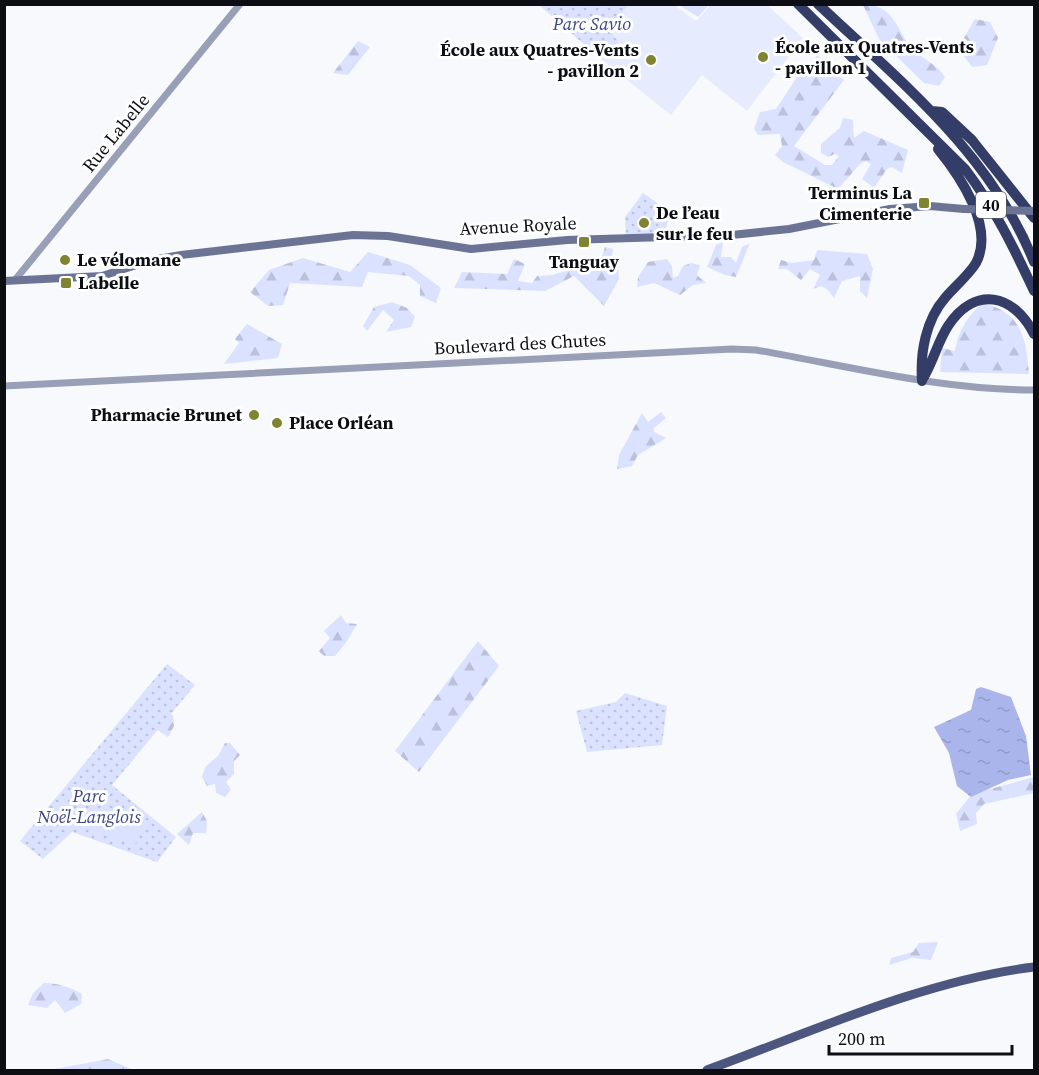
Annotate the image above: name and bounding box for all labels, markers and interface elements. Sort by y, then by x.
park label: Parc Savio [552,11,631,36]
place label: École aux Quatres-Vents - pavillon 1 [775,34,974,80]
place label: École aux Quatres-Vents - pavillon 2 [440,37,639,83]
marker: École aux Quatres-Vents - pavillon 1 [756,50,770,64]
marker: École aux Quatres-Vents - pavillon 2 [644,53,658,67]
street label: Rue Labelle [76,88,155,177]
place label: Terminus La Cimenterie [808,180,912,226]
road number: 40 [976,192,1006,218]
marker: Terminus La Cimenterie [917,196,931,210]
place label: De l’eau sur le feu [656,200,733,246]
street label: Avenue Royale [459,210,577,241]
marker: De l’eau sur le feu [637,216,651,230]
marker: Tanguay [577,235,591,249]
place label: Le vélomane [77,247,181,272]
place label: Tanguay [549,249,620,274]
marker: Le vélomane [58,253,72,267]
place label: Labelle [78,270,139,295]
marker: Labelle [59,276,73,290]
street label: Boulevard des Chutes [433,326,607,360]
place label: Pharmacie Brunet [91,402,243,427]
marker: Pharmacie Brunet [247,408,261,422]
place label: Place Orléan [289,410,394,435]
marker: Place Orléan [270,416,284,430]
park label: Parc Noël-Langlois [36,783,141,829]
scale bar [829,1018,1012,1056]
text: 200 m [838,1026,885,1051]

